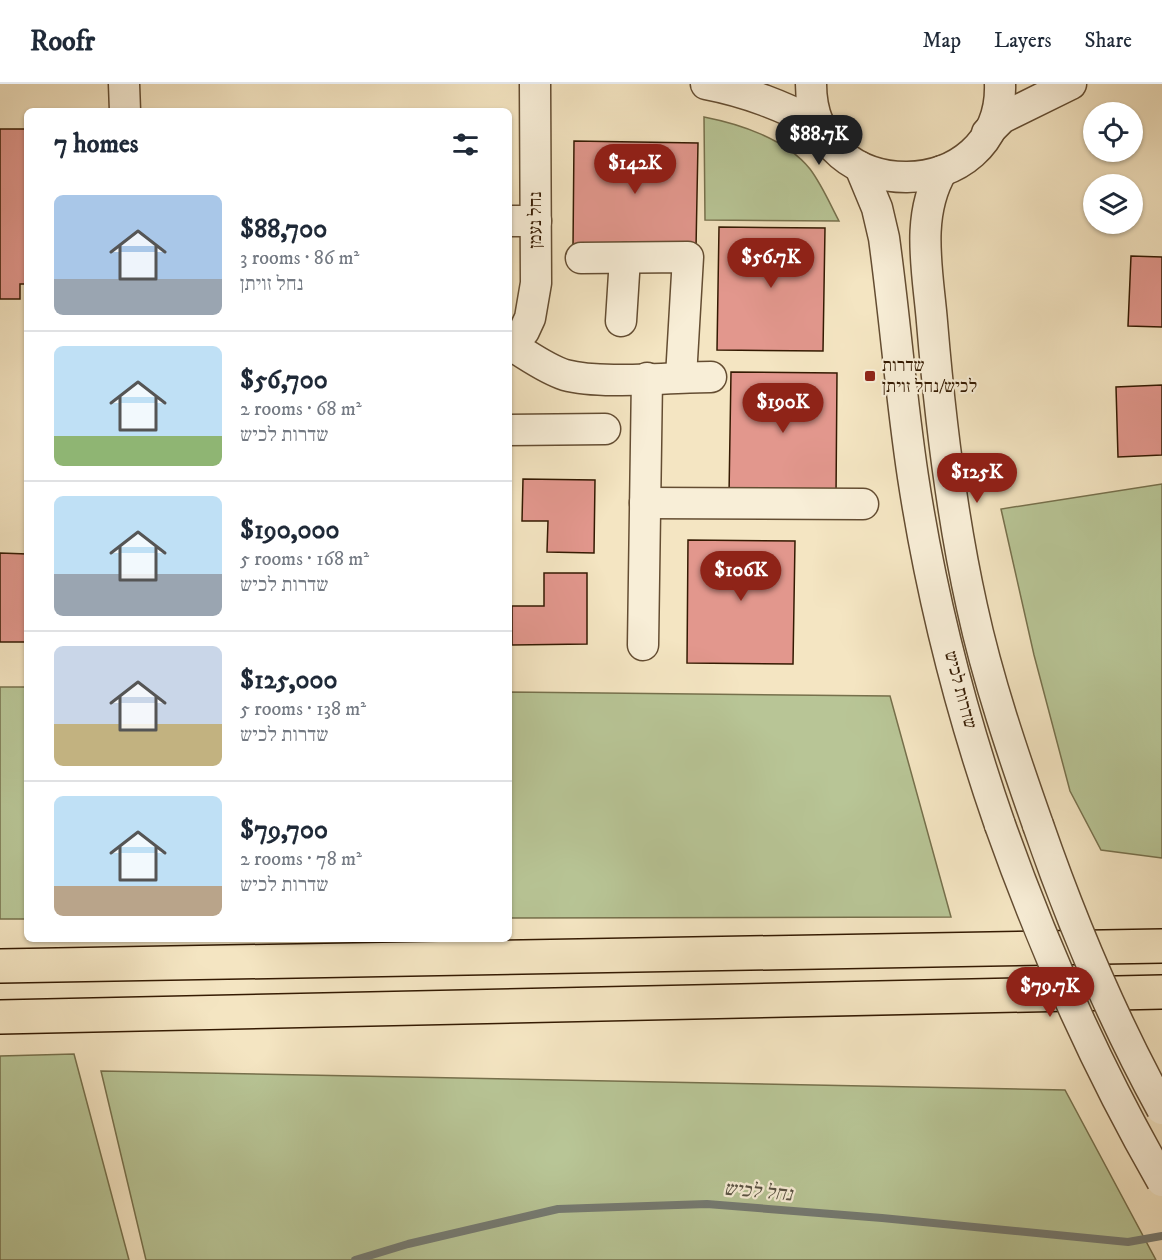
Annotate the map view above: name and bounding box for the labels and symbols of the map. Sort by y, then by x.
pin: $88.7K [770,115,868,166]
pin: $142K [593,144,677,195]
street label: נחל נעמן [525,192,547,248]
pin: $56.7K [722,238,820,289]
place label: שדרות לכיש/נחל זויתן [882,355,977,398]
marker: שדרות לכיש/נחל זויתן [863,369,877,383]
pin: $190K [741,383,825,434]
pin: $125K [935,453,1019,504]
pin: $106K [699,551,783,602]
street label: שדרות לכיש [939,649,981,731]
pin: $79.7K [1001,967,1099,1018]
water label: נחל לכיש [723,1177,795,1208]

